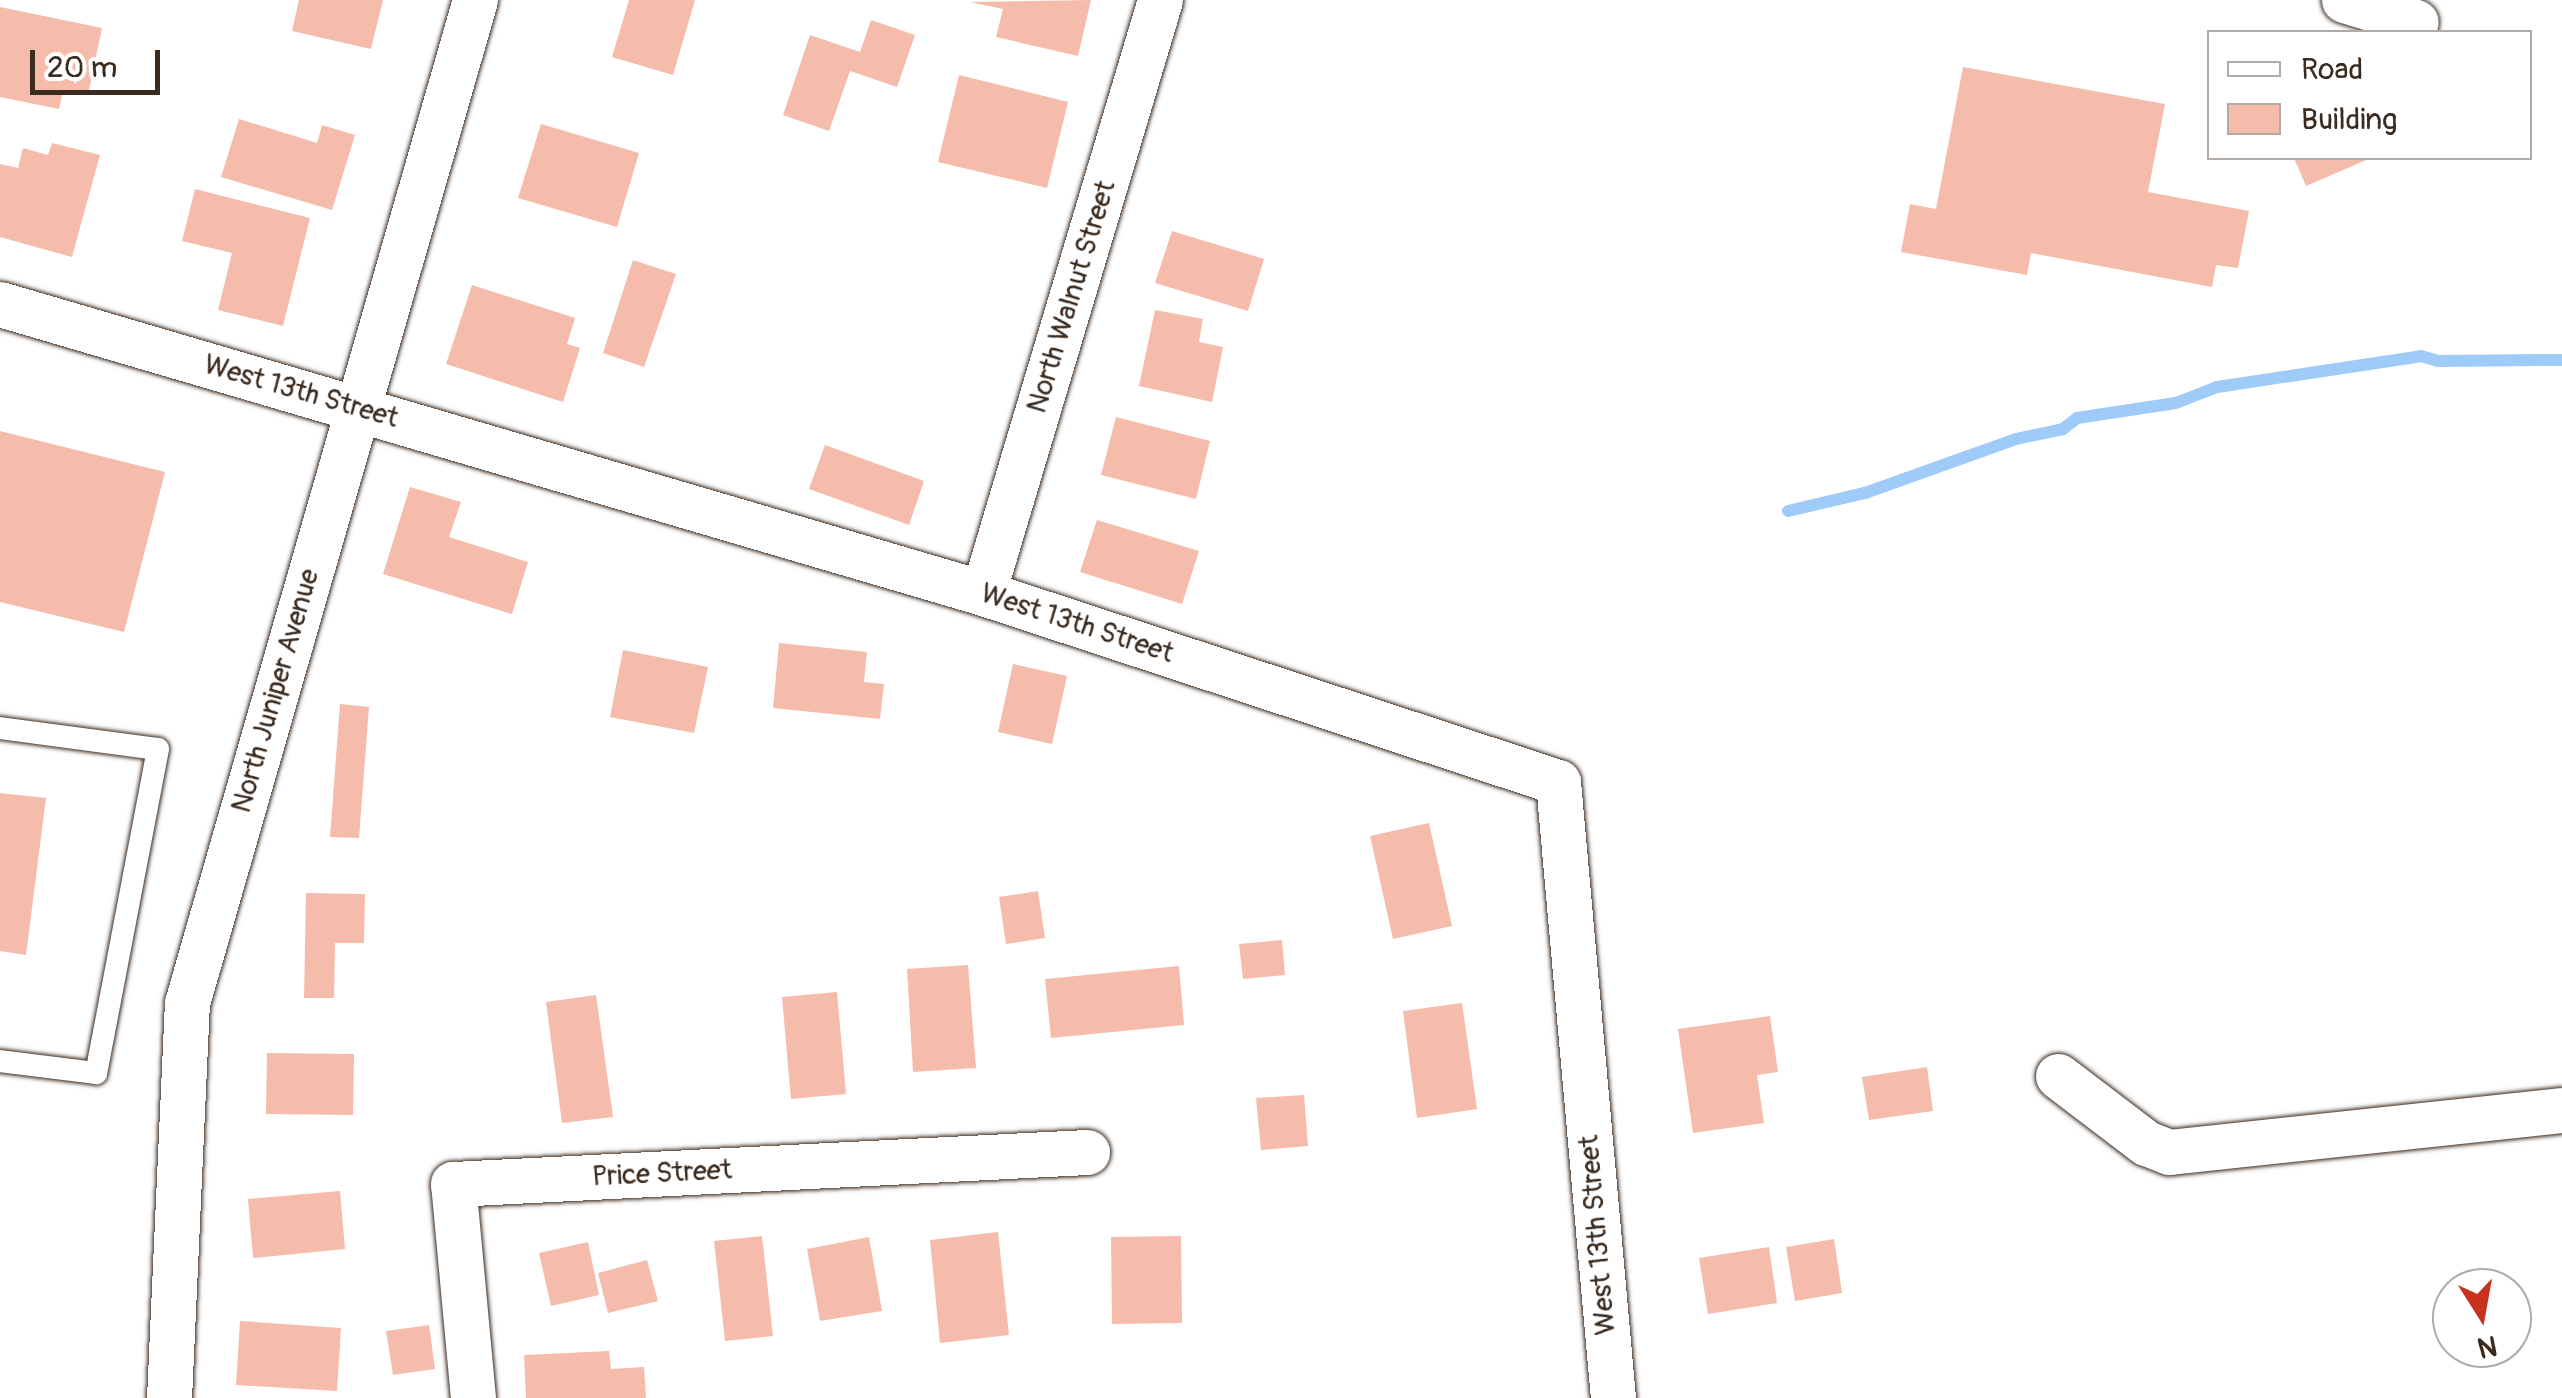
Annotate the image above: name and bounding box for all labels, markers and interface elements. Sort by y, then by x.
scale bar [35,30,165,92]
legend [2207,30,2532,160]
text: 20 m [47,49,117,86]
text: Road [2301,51,2363,88]
text: Building [2301,101,2397,138]
street label: North Walnut Street [1021,177,1123,417]
street label: West 13th Street [200,348,402,436]
street label: North Juniper Avenue [225,565,327,817]
street label: West 13th Street [976,577,1178,671]
street label: West 13th Street [1573,1134,1623,1336]
street label: Price Street [591,1154,733,1194]
north arrow [2432,1268,2532,1368]
text: N [2475,1327,2500,1365]

